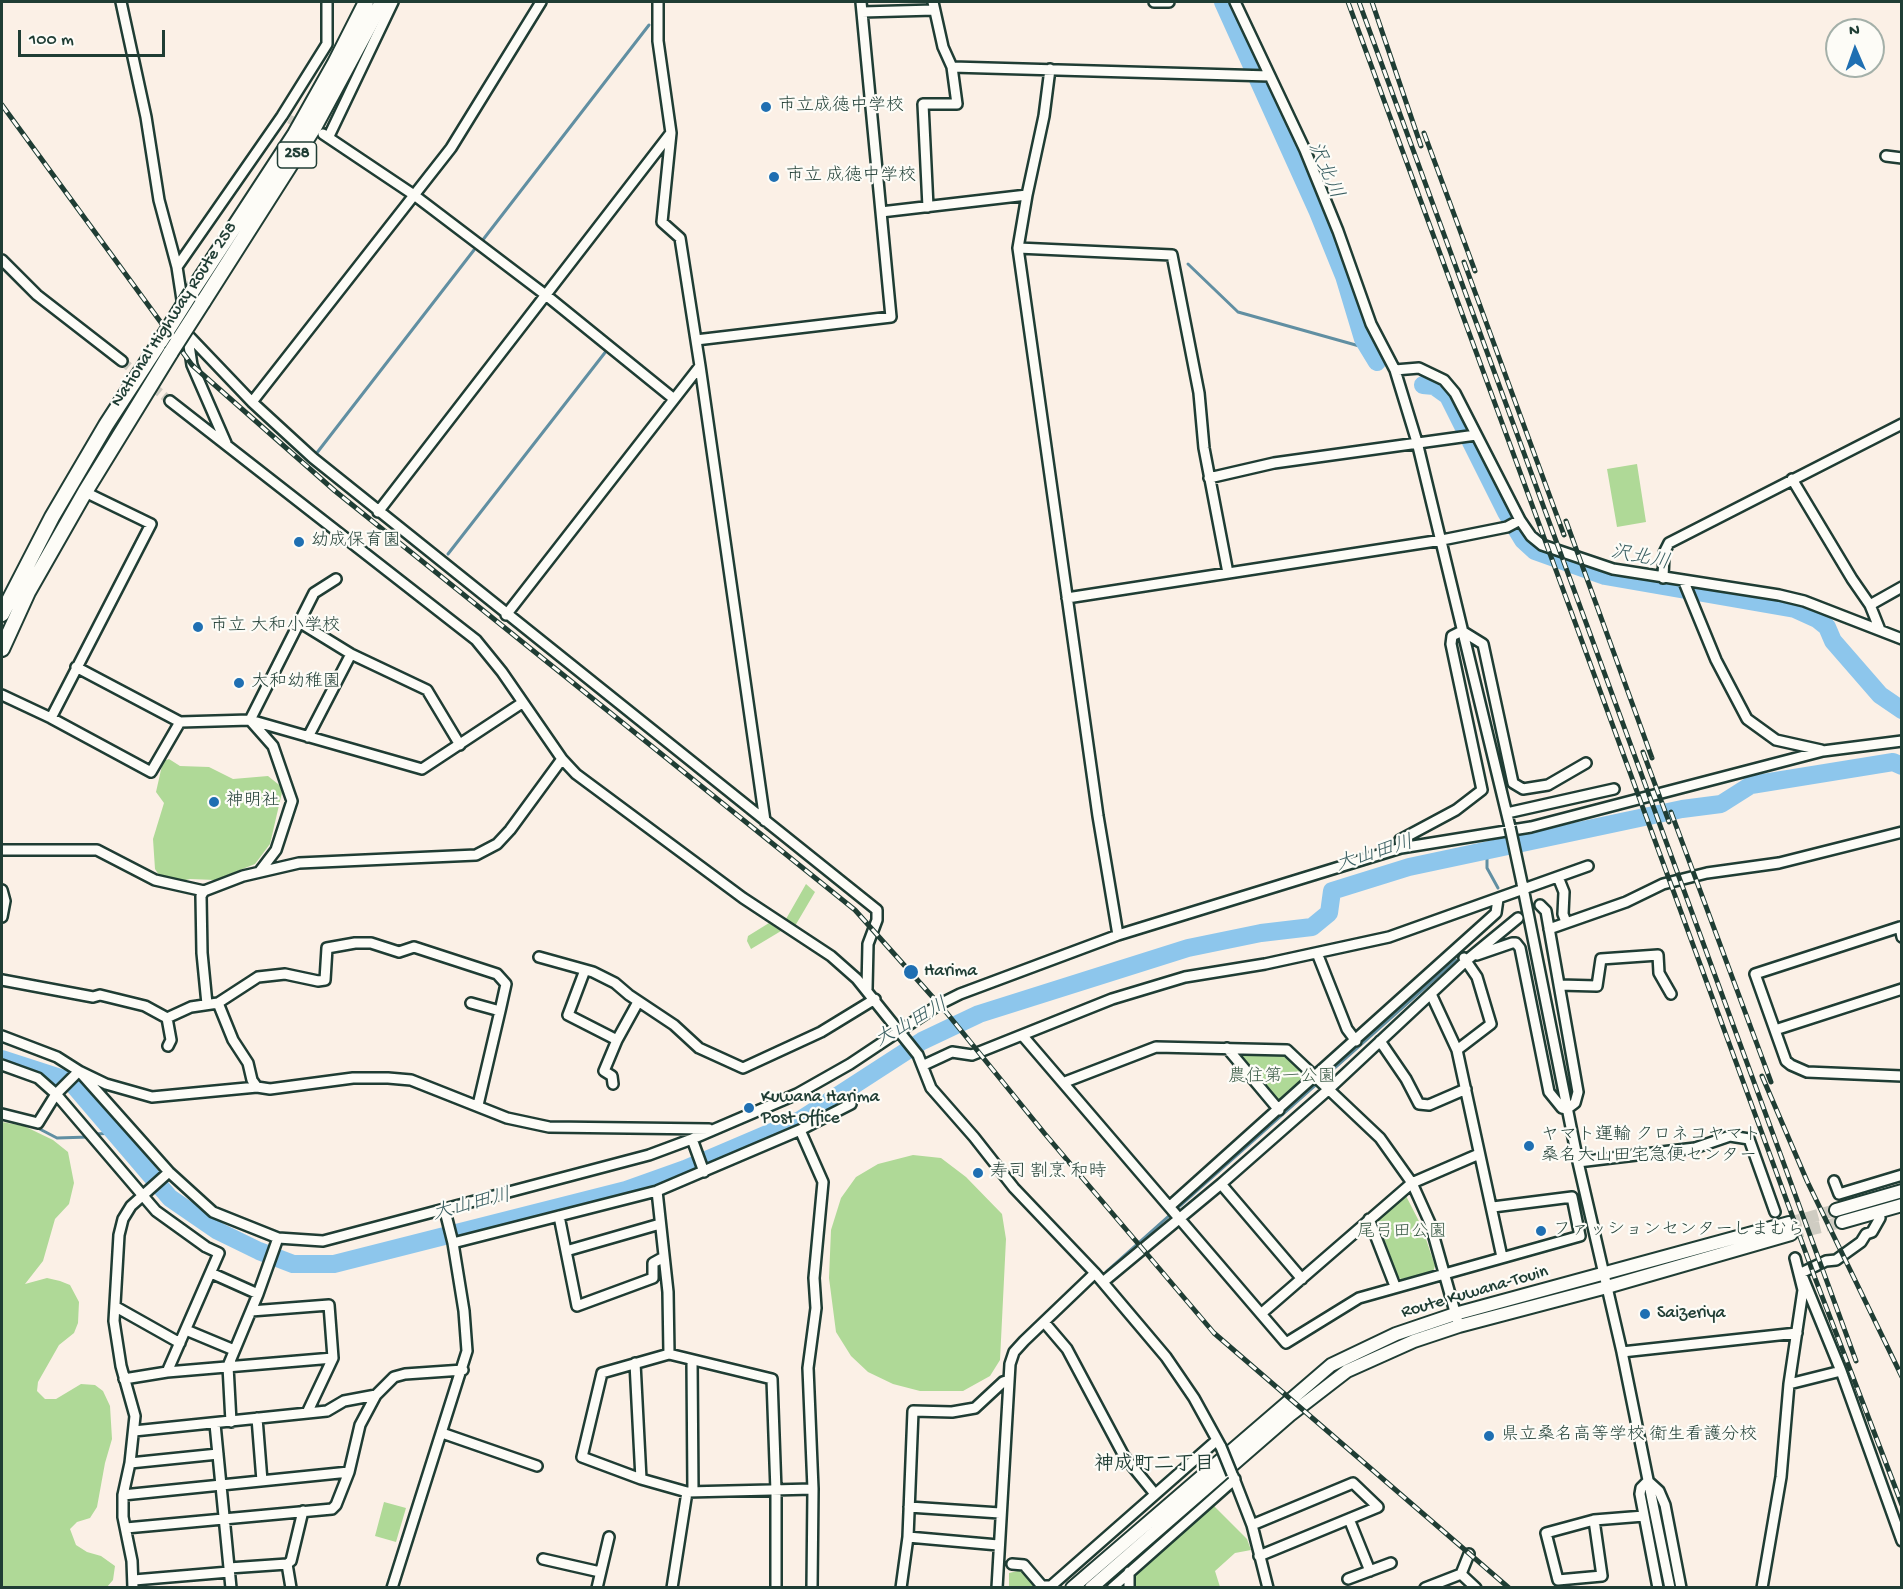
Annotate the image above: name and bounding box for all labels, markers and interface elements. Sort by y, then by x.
scale bar [21,18,168,56]
north arrow [1825,18,1885,78]
text: N [1849,22,1860,41]
text: 100 m [29,30,74,51]
place label: 市立成徳中学校 [778,96,904,118]
marker: 市立成徳中学校 [759,100,773,114]
water label: 沢北川 [1301,139,1347,203]
road number: 258 [278,142,316,168]
place label: 市立 成徳中学校 [786,166,916,188]
marker: 市立 成徳中学校 [767,170,781,184]
street label: National Highway Route 258 [107,218,243,412]
place label: 幼成保育園 [311,531,401,553]
marker: 幼成保育園 [292,535,306,549]
water label: 沢北川 [1608,541,1672,577]
place label: 市立 大和小学校 [210,616,340,638]
marker: 市立 大和小学校 [191,620,205,634]
place label: 大和幼稚園 [251,672,341,694]
marker: 大和幼稚園 [232,676,246,690]
place label: 神明社 [226,791,280,813]
marker: 神明社 [207,795,221,809]
water label: 大山田川 [1333,832,1417,878]
place label: Harima [924,961,977,983]
marker: Harima [902,963,920,981]
water label: 大山田川 [871,994,953,1054]
park label: 農住第一公園 [1228,1067,1336,1089]
place label: Kuwana Harima Post Office [761,1087,879,1130]
marker: Kuwana Harima Post Office [742,1101,756,1115]
place label: ヤマト運輸 クロネコヤマト 桑名大山田宅急便センター [1541,1125,1761,1168]
marker: ヤマト運輸 クロネコヤマト 桑名大山田宅急便センター [1522,1139,1536,1153]
place label: 寿司 割烹 和時 [990,1162,1107,1184]
marker: 寿司 割烹 和時 [971,1166,985,1180]
water label: 大山田川 [430,1185,514,1227]
place label: ファッションセンターしまむら [1553,1220,1805,1242]
park label: 尾弓田公園 [1357,1222,1447,1244]
marker: ファッションセンターしまむら [1534,1224,1548,1238]
street label: Route Kuwana-Touin [1399,1262,1551,1324]
place label: Saizeriya [1657,1303,1726,1325]
marker: Saizeriya [1638,1307,1652,1321]
place label: 県立桑名高等学校 衛生看護分校 [1501,1425,1757,1447]
marker: 県立桑名高等学校 衛生看護分校 [1482,1429,1496,1443]
district label: 神成町二丁目 [1094,1454,1214,1478]

